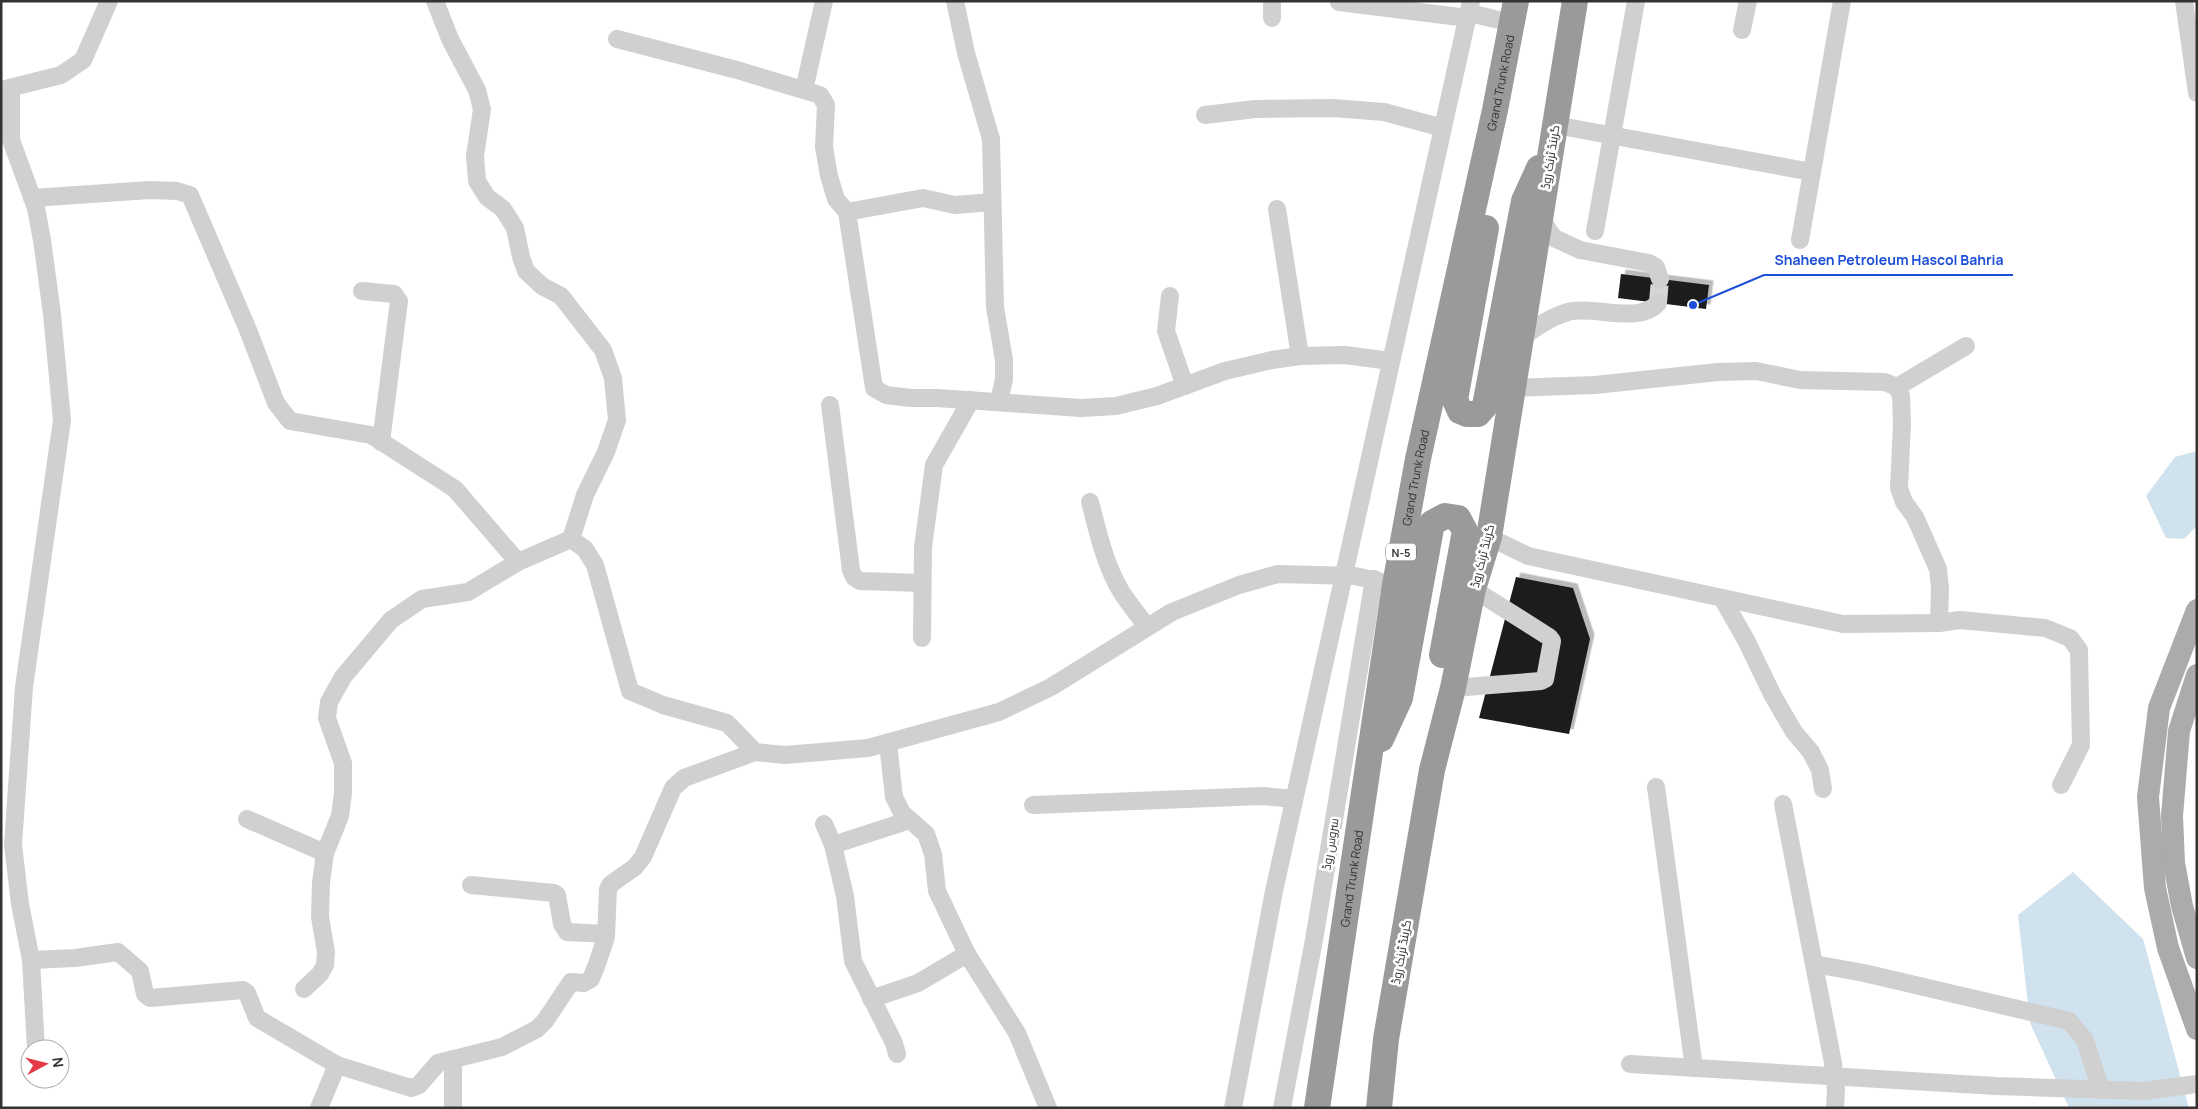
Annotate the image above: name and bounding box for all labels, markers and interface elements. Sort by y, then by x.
street label: Grand Trunk Road [1482,33,1518,133]
street label: گرینڈ ٹرنک روڈ [1537,124,1563,190]
callout: Shaheen Petroleum Hascol Bahria [1764,246,2013,275]
text: Shaheen Petroleum Hascol Bahria [1774,250,2004,269]
street label: Grand Trunk Road [1397,428,1433,527]
street label: گرینڈ ٹرنک روڈ [1466,522,1498,590]
road number: N-5 [1386,544,1416,560]
street label: سروس روڈ [1318,817,1342,871]
street label: Grand Trunk Road [1336,829,1367,928]
street label: گرینڈ ٹرنک روڈ [1387,919,1415,985]
north arrow [20,1039,70,1089]
text: N [48,1056,68,1069]

